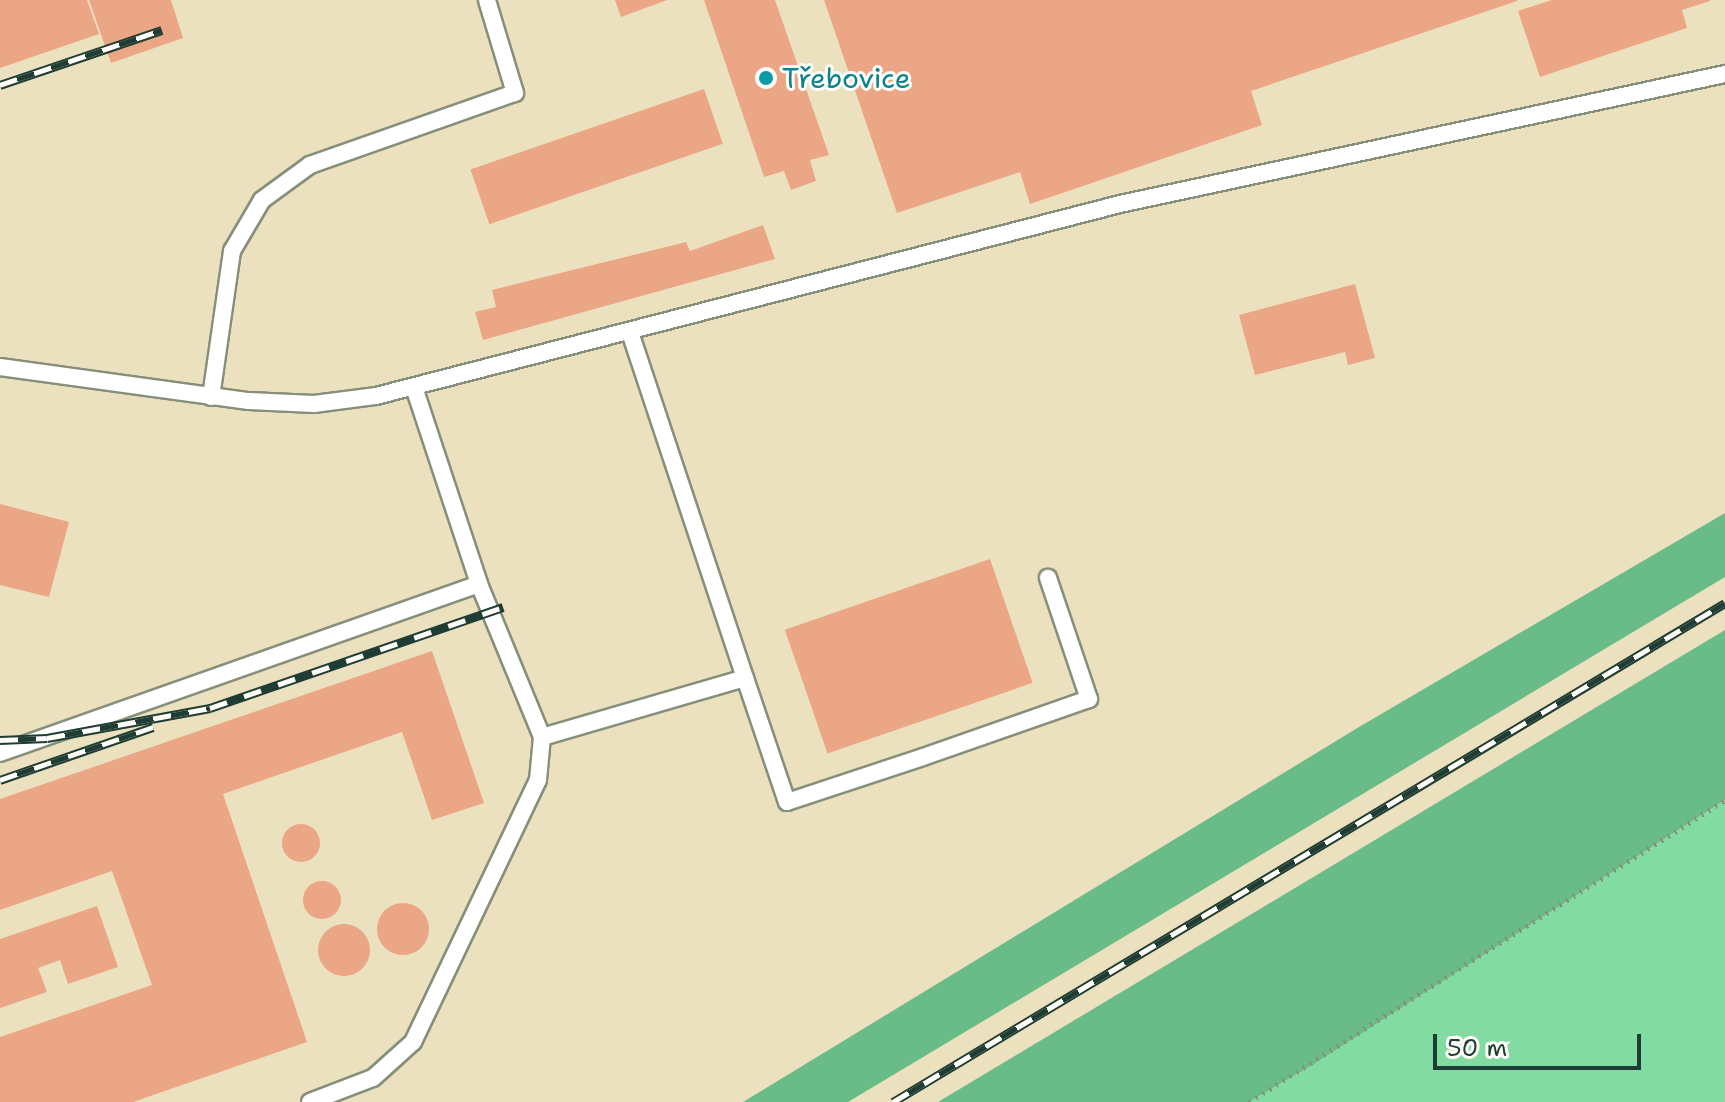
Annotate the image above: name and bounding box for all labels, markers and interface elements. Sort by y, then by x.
place label: Třebovice [782,61,911,95]
marker: Třebovice [757,69,775,87]
scale bar [1437,1018,1645,1068]
text: 50 m [1447,1032,1507,1064]

